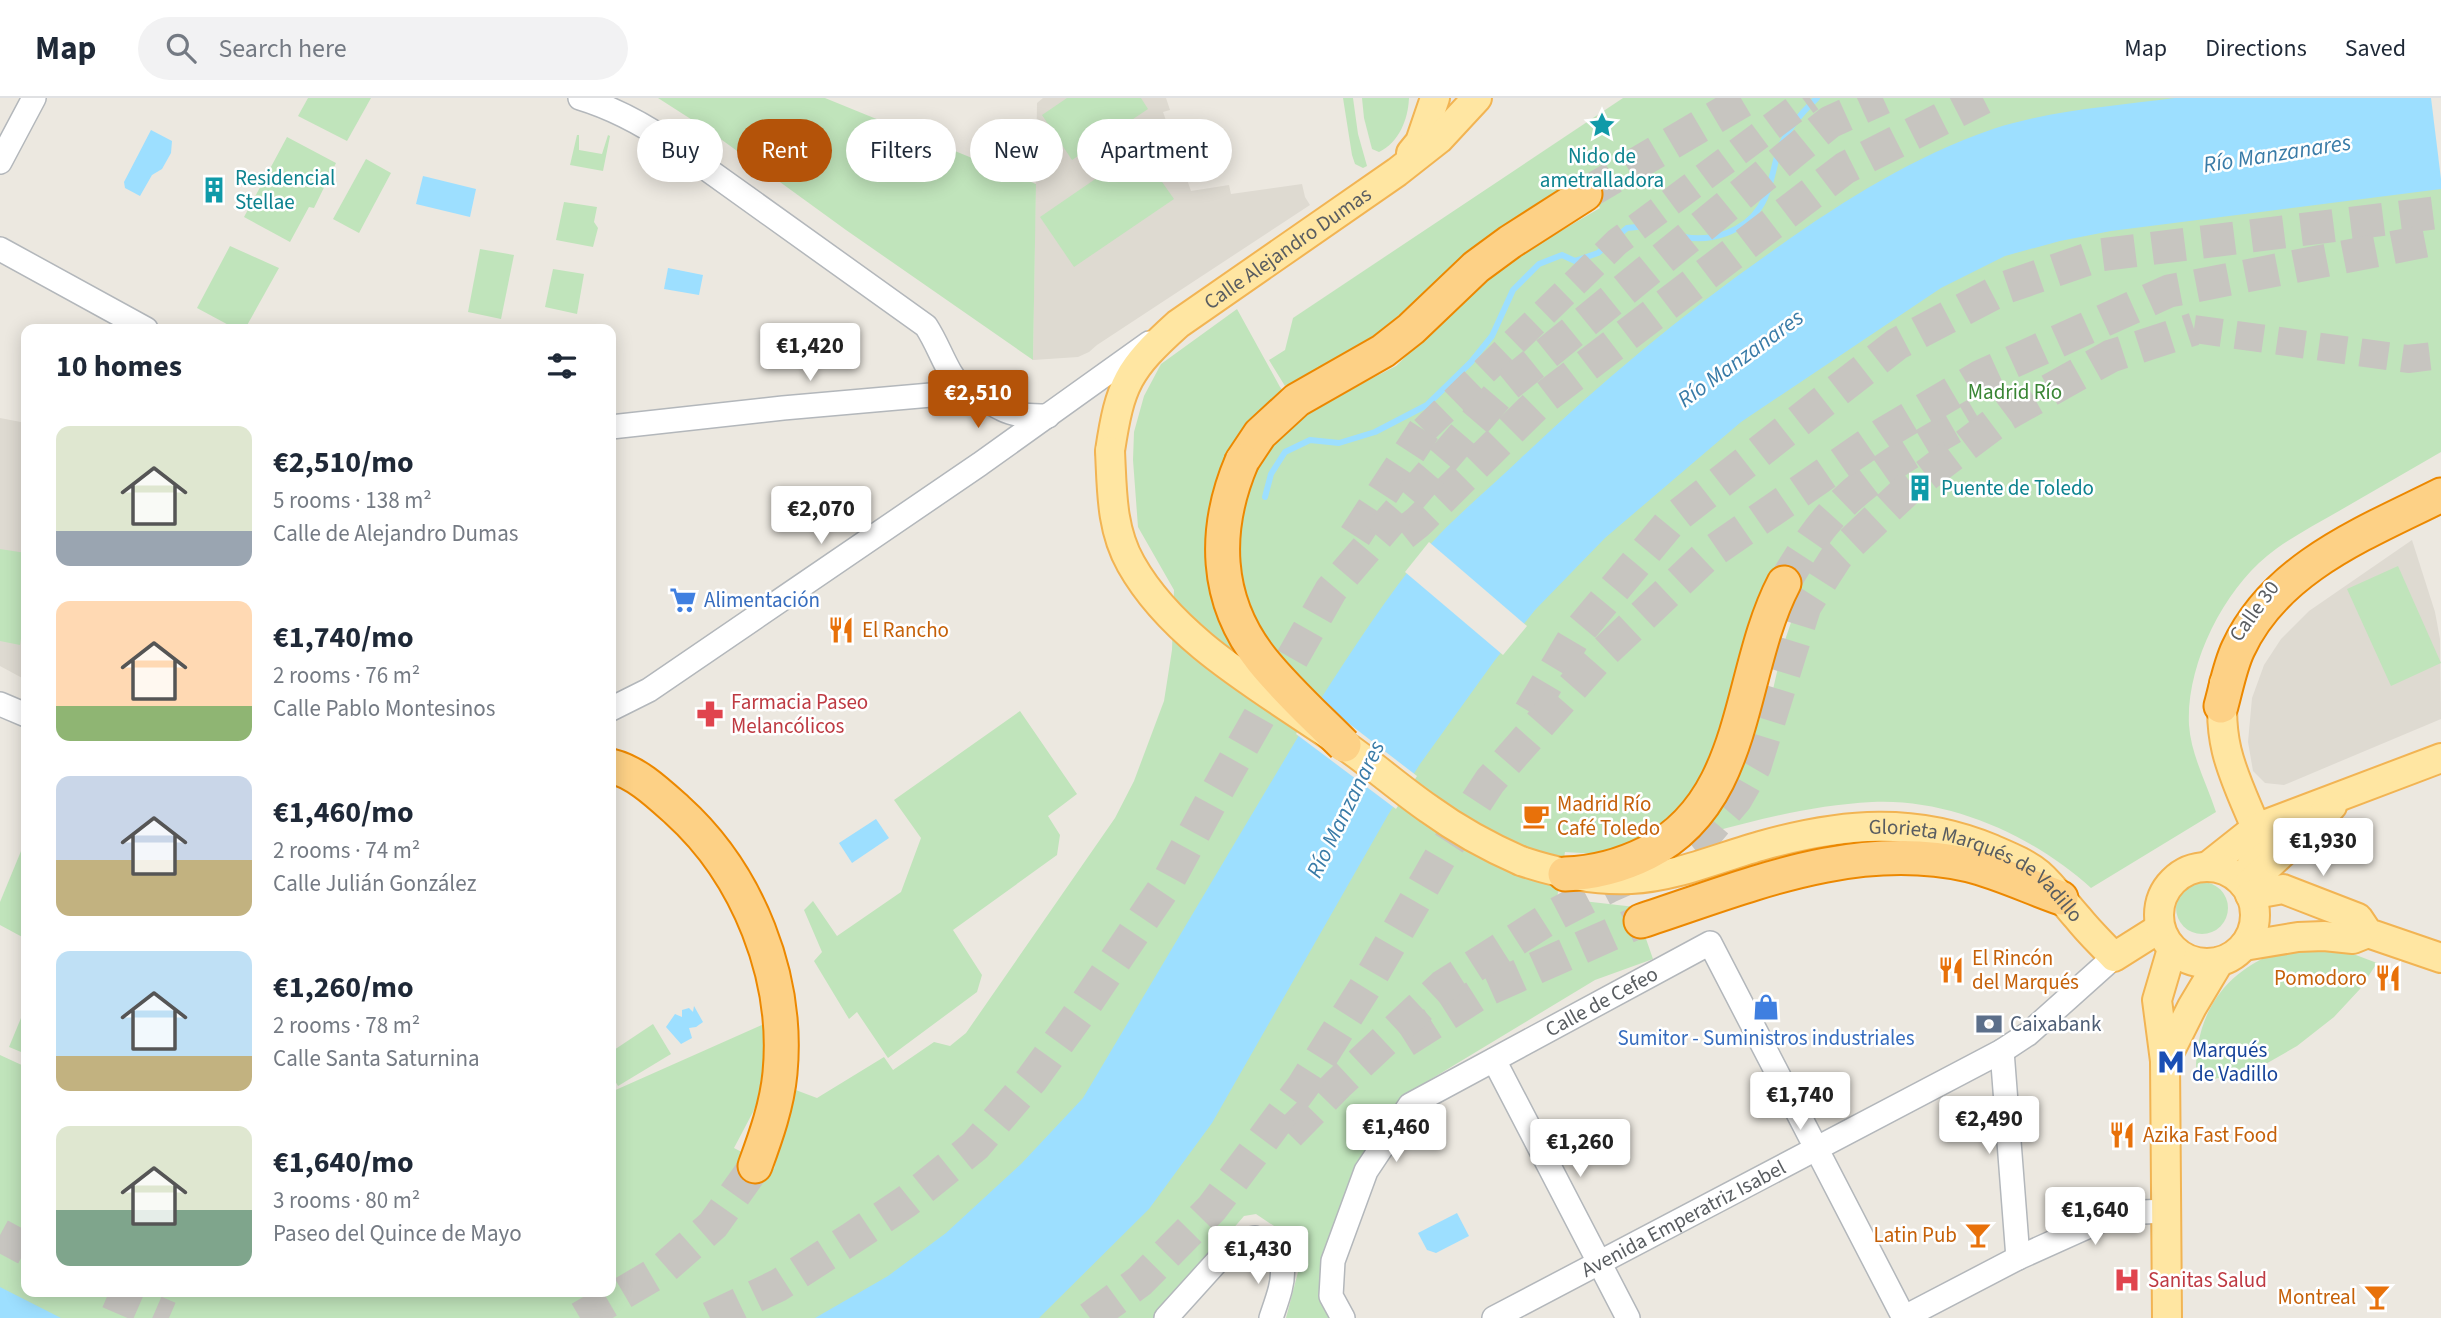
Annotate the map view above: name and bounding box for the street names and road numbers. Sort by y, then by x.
street label: Calle Alejandro Dumas [1198,179,1377,317]
street label: Calle 30 [2222,574,2286,648]
street label: Glorieta Marqués de Vadillo [1868,812,2090,929]
street label: Calle de Cefeo [1540,959,1663,1044]
street label: Avenida Emperatriz Isabel [1576,1152,1791,1285]

